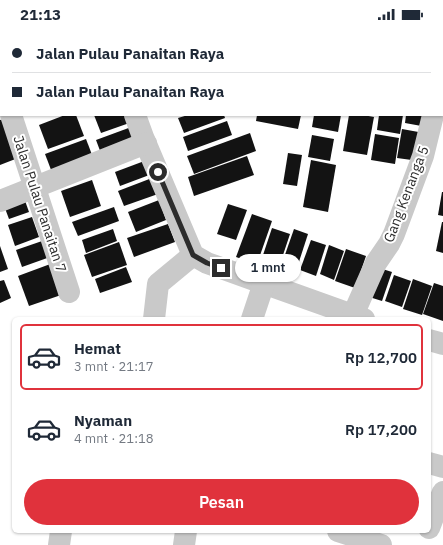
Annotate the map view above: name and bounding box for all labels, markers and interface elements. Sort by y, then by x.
text: 21:13 [20,5,61,24]
text: Jalan Pulau Panaitan Raya [36,44,224,63]
text: Jalan Pulau Panaitan Raya [36,82,224,101]
street label: Jalan Pulau Panaitan 7 [9,133,71,275]
street label: Gang Kenanga 5 [379,143,433,245]
route start [149,163,167,181]
callout: 1 mnt [235,254,301,282]
route end [212,259,230,277]
text: 1 mnt [251,259,285,276]
icon: car [26,339,62,375]
text: Hemat [74,339,121,358]
text: Rp 12,700 [345,348,417,367]
text: 3 mnt · 21:17 [74,358,154,375]
icon: car [26,411,62,447]
text: Nyaman [74,411,132,430]
text: Rp 17,200 [345,420,417,439]
text: 4 mnt · 21:18 [74,430,154,447]
button: Pesan [24,479,419,525]

